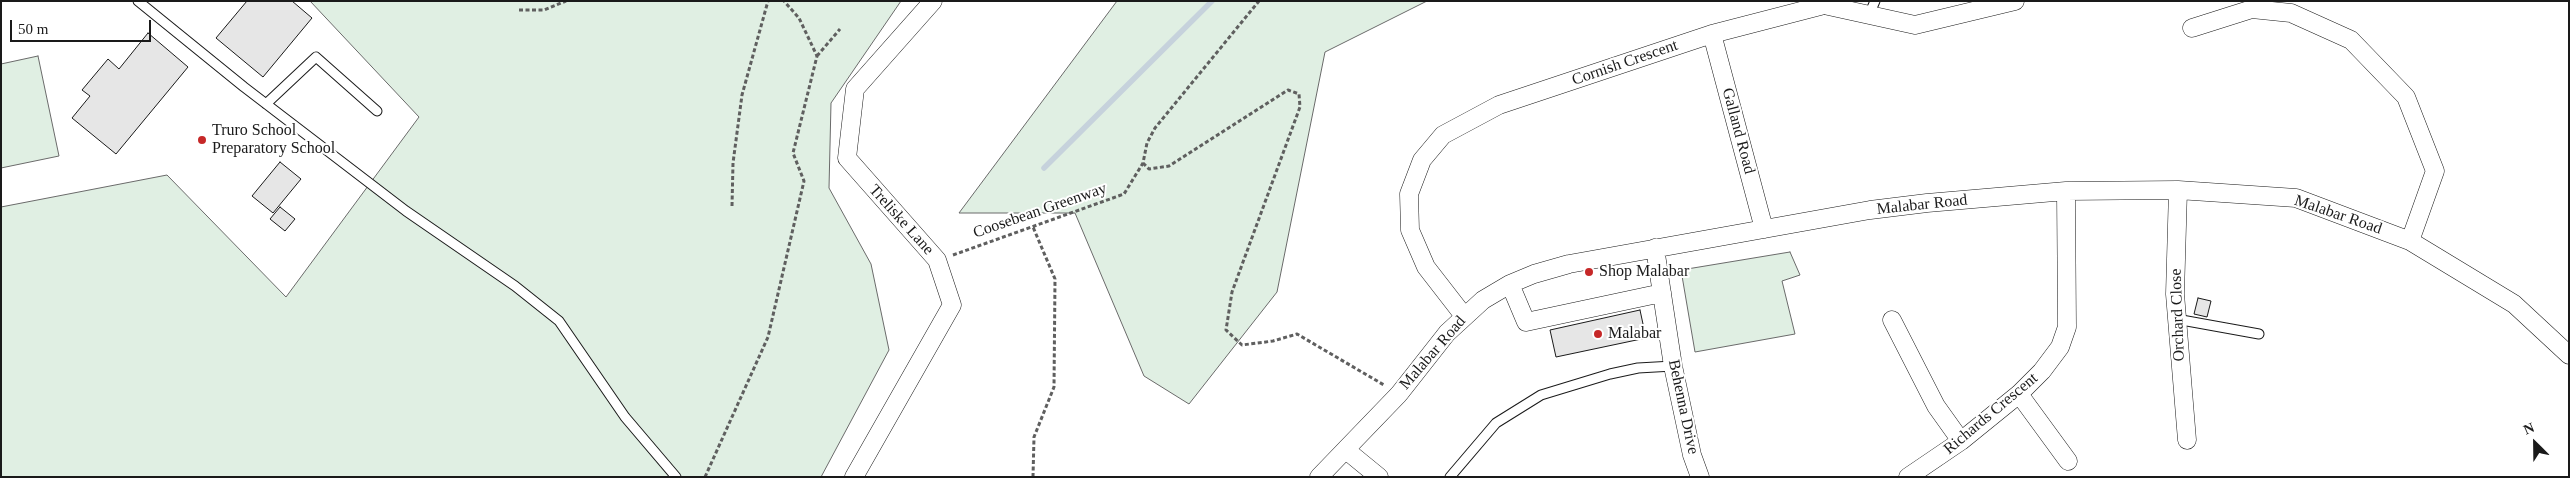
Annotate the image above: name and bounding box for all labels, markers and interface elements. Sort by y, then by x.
scale bar [12,10,154,42]
text: 50 m [18,21,48,37]
street label: Cornish Crescent [1570,36,1680,90]
street label: Galland Road [1717,86,1759,176]
place label: Truro School Preparatory School [212,121,335,159]
marker: Truro School Preparatory School [196,134,208,146]
street label: Coosebean Greenway [971,179,1109,243]
street label: Treliske Lane [864,181,938,259]
street label: Malabar Road [1876,191,1968,219]
street label: Malabar Road [2292,191,2384,239]
place label: Shop Malabar [1599,262,1689,282]
marker: Shop Malabar [1583,266,1595,278]
street label: Orchard Close [2167,268,2189,362]
street label: Malabar Road [1396,312,1470,394]
place label: Malabar [1608,324,1661,344]
marker: Malabar [1592,328,1604,340]
street label: Behenna Drive [1664,358,1702,456]
street label: Richards Crescent [1940,369,2042,459]
north arrow [2510,418,2560,468]
text: N [2521,420,2537,438]

